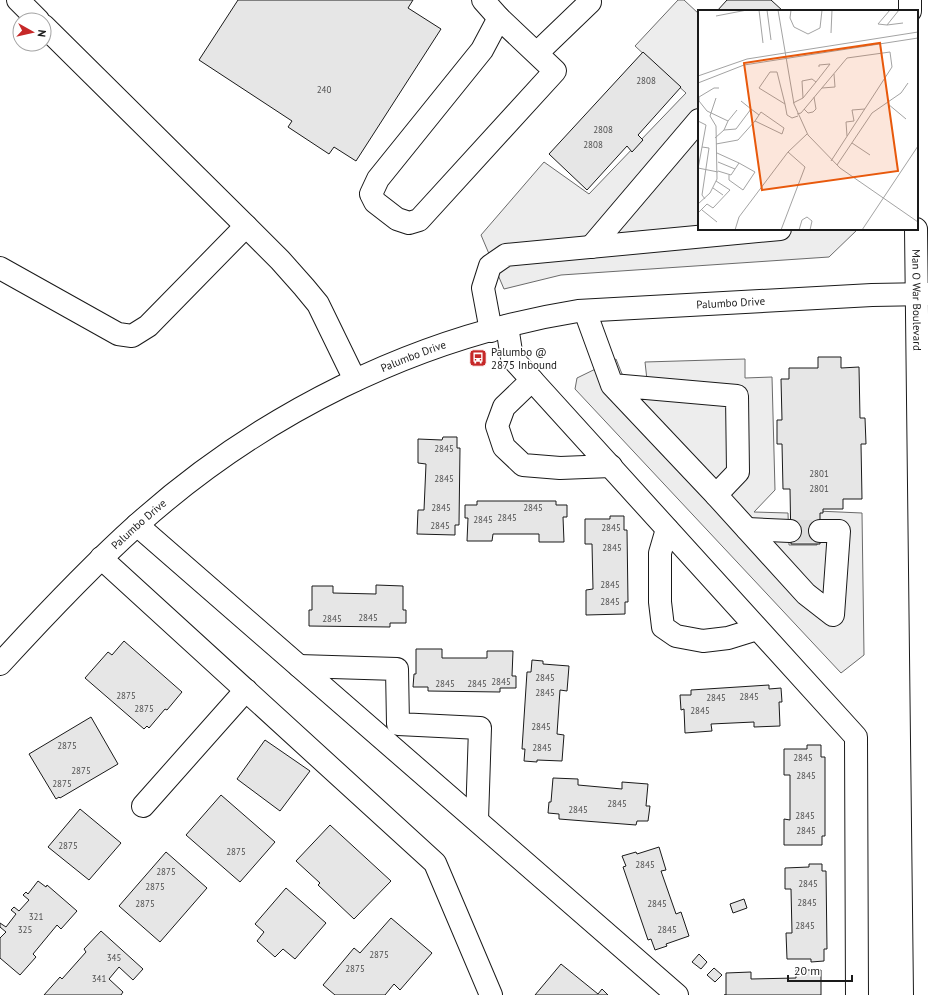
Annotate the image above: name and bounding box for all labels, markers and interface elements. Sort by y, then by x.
inset map [698,10,918,230]
north arrow [12,12,52,52]
text: N [34,29,49,38]
house number: 2808 [636,75,656,86]
house number: 240 [317,84,331,95]
house number: 2808 [593,124,613,135]
house number: 2808 [583,139,603,150]
street label: Man O War Boulevard [909,249,924,351]
street label: Palumbo Drive [696,294,766,312]
street label: Palumbo Drive [379,337,448,375]
place label: Palumbo @ 2875 Inbound [491,345,557,372]
bus stop icon: Palumbo @ 2875 Inbound [468,348,488,368]
house number: 2845 [434,443,454,454]
house number: 2801 [809,468,829,479]
house number: 2845 [434,473,454,484]
house number: 2801 [809,483,829,494]
street label: Palumbo Drive [108,496,169,552]
house number: 2845 [431,502,451,513]
house number: 2845 [523,502,543,513]
house number: 2845 [497,512,517,523]
house number: 2845 [473,514,493,525]
house number: 2845 [430,520,450,531]
house number: 2845 [601,522,621,533]
house number: 2845 [602,542,622,553]
house number: 2845 [600,579,620,590]
house number: 2845 [600,596,620,607]
house number: 2845 [358,612,378,623]
house number: 2845 [322,613,342,624]
house number: 2845 [535,672,555,683]
house number: 2845 [491,676,511,687]
house number: 2845 [435,678,455,689]
house number: 2845 [467,678,487,689]
house number: 2845 [535,687,555,698]
house number: 2875 [116,690,136,701]
house number: 2845 [739,691,759,702]
house number: 2845 [706,692,726,703]
house number: 2875 [134,703,154,714]
house number: 2845 [690,705,710,716]
house number: 2845 [531,721,551,732]
house number: 2875 [57,740,77,751]
house number: 2845 [532,742,552,753]
house number: 2845 [793,752,813,763]
house number: 2875 [71,765,91,776]
house number: 2845 [796,770,816,781]
house number: 2875 [52,778,72,789]
house number: 2845 [607,798,627,809]
house number: 2845 [568,804,588,815]
house number: 2845 [795,810,815,821]
house number: 2845 [796,825,816,836]
house number: 2875 [58,840,78,851]
house number: 2875 [226,846,246,857]
house number: 2845 [635,859,655,870]
house number: 2875 [156,866,176,877]
house number: 2845 [798,878,818,889]
house number: 2875 [145,881,165,892]
house number: 2845 [797,897,817,908]
house number: 2875 [135,898,155,909]
house number: 2845 [647,898,667,909]
house number: 321 [29,911,43,922]
house number: 2845 [795,920,815,931]
house number: 325 [18,924,32,935]
house number: 2845 [657,924,677,935]
house number: 2875 [369,949,389,960]
house number: 345 [107,952,121,963]
scale bar [788,957,852,983]
house number: 2875 [345,963,365,974]
text: 20 m [794,963,820,978]
house number: 341 [92,973,106,984]

